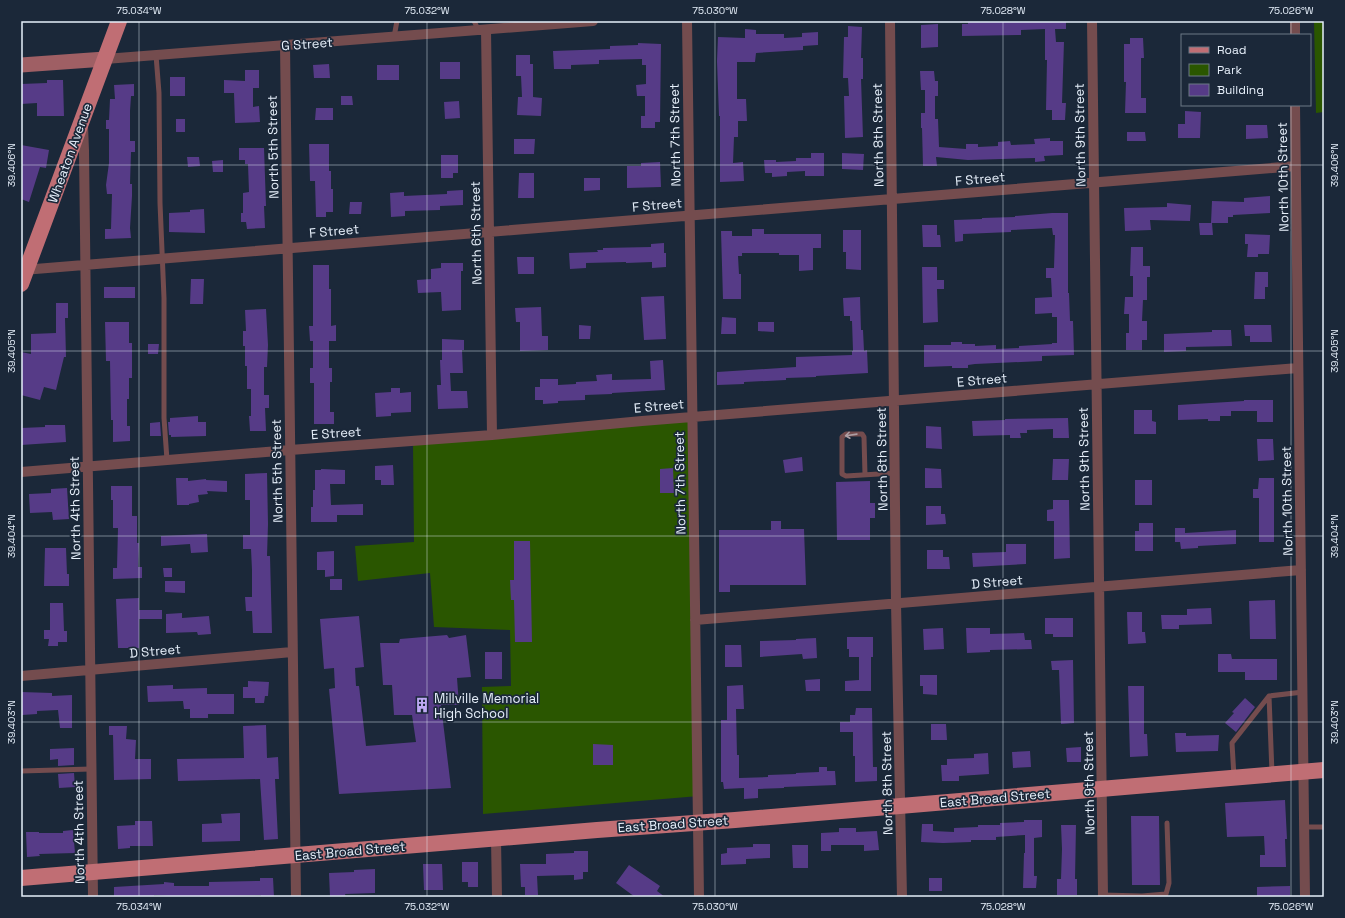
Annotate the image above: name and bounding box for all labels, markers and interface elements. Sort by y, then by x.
text: 75.034°W [116,4,162,17]
text: 75.032°W [404,4,450,17]
text: 75.030°W [692,4,738,17]
text: 75.028°W [980,4,1026,17]
text: 75.026°W [1268,4,1314,17]
street label: G Street [281,34,333,54]
legend [1181,34,1311,106]
text: Road [1217,42,1246,58]
text: Park [1217,62,1242,78]
text: Building [1217,82,1264,98]
street label: North 7th Street [666,83,684,187]
street label: North 8th Street [869,83,887,187]
street label: North 9th Street [1071,83,1089,187]
street label: North 5th Street [264,95,282,199]
street label: Wheaton Avenue [44,101,96,205]
street label: North 10th Street [1274,122,1292,232]
text: 39.406°N [5,143,18,187]
text: 39.406°N [1328,143,1341,187]
street label: F Street [954,168,1006,190]
street label: North 6th Street [467,181,485,285]
street label: F Street [631,194,683,216]
street label: F Street [308,220,360,242]
text: 39.405°N [5,329,18,373]
text: 39.405°N [1328,329,1341,373]
street label: E Street [956,369,1008,391]
street label: E Street [633,395,685,417]
street label: North 8th Street [873,407,891,511]
street label: North 9th Street [1075,407,1093,511]
street label: North 5th Street [268,419,286,523]
street label: E Street [310,423,362,443]
street label: North 7th Street [671,431,689,535]
one-way arrow [844,431,857,439]
street label: North 10th Street [1278,446,1296,556]
street label: North 4th Street [66,456,84,560]
text: 39.404°N [5,514,18,558]
text: 39.404°N [1328,514,1341,558]
street label: D Street [971,571,1024,593]
street label: D Street [129,640,182,662]
place label: Millville Memorial High School [434,690,539,722]
building icon: Millville Memorial High School [413,696,431,714]
text: 39.403°N [5,700,18,744]
text: 39.403°N [1328,700,1341,744]
street label: North 8th Street [878,731,896,835]
street label: North 9th Street [1080,731,1098,835]
street label: North 4th Street [70,780,88,884]
street label: East Broad Street [939,785,1051,811]
street label: East Broad Street [617,812,729,836]
street label: East Broad Street [294,838,406,864]
text: 75.034°W [116,900,162,913]
text: 75.032°W [404,900,450,913]
text: 75.030°W [692,900,738,913]
text: 75.028°W [980,900,1026,913]
text: 75.026°W [1268,900,1314,913]

